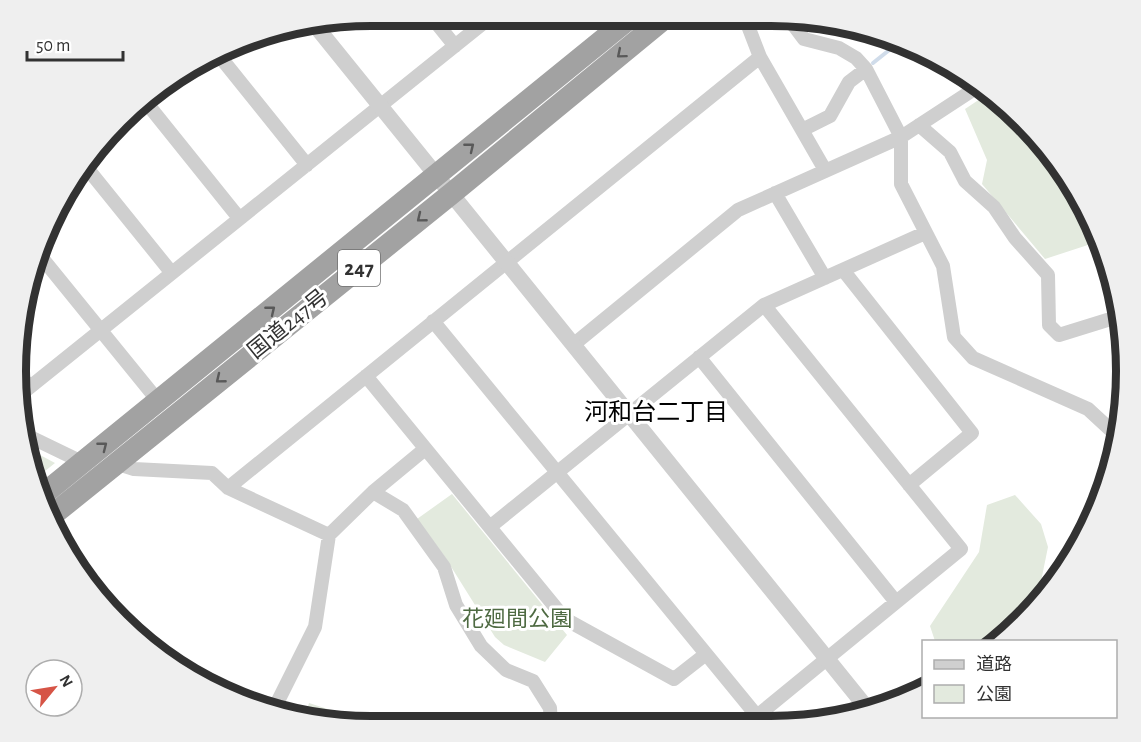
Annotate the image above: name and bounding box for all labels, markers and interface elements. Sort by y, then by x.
scale bar [27,24,123,62]
text: 50 m [36,37,70,55]
one-way arrow [617,47,628,58]
one-way arrow [464,143,475,154]
one-way arrow [417,211,428,222]
road number: 247 [338,250,380,286]
street label: 国道247号 [243,285,332,363]
one-way arrow [264,306,275,317]
one-way arrow [216,372,227,383]
district label: 河和台二丁目 [584,399,728,425]
one-way arrow [96,442,107,453]
park label: 花廻間公園 [462,607,572,630]
legend [922,640,1117,718]
text: 道路 [976,654,1012,674]
north arrow [24,658,84,718]
text: N [56,672,76,690]
text: 公園 [976,685,1012,704]

